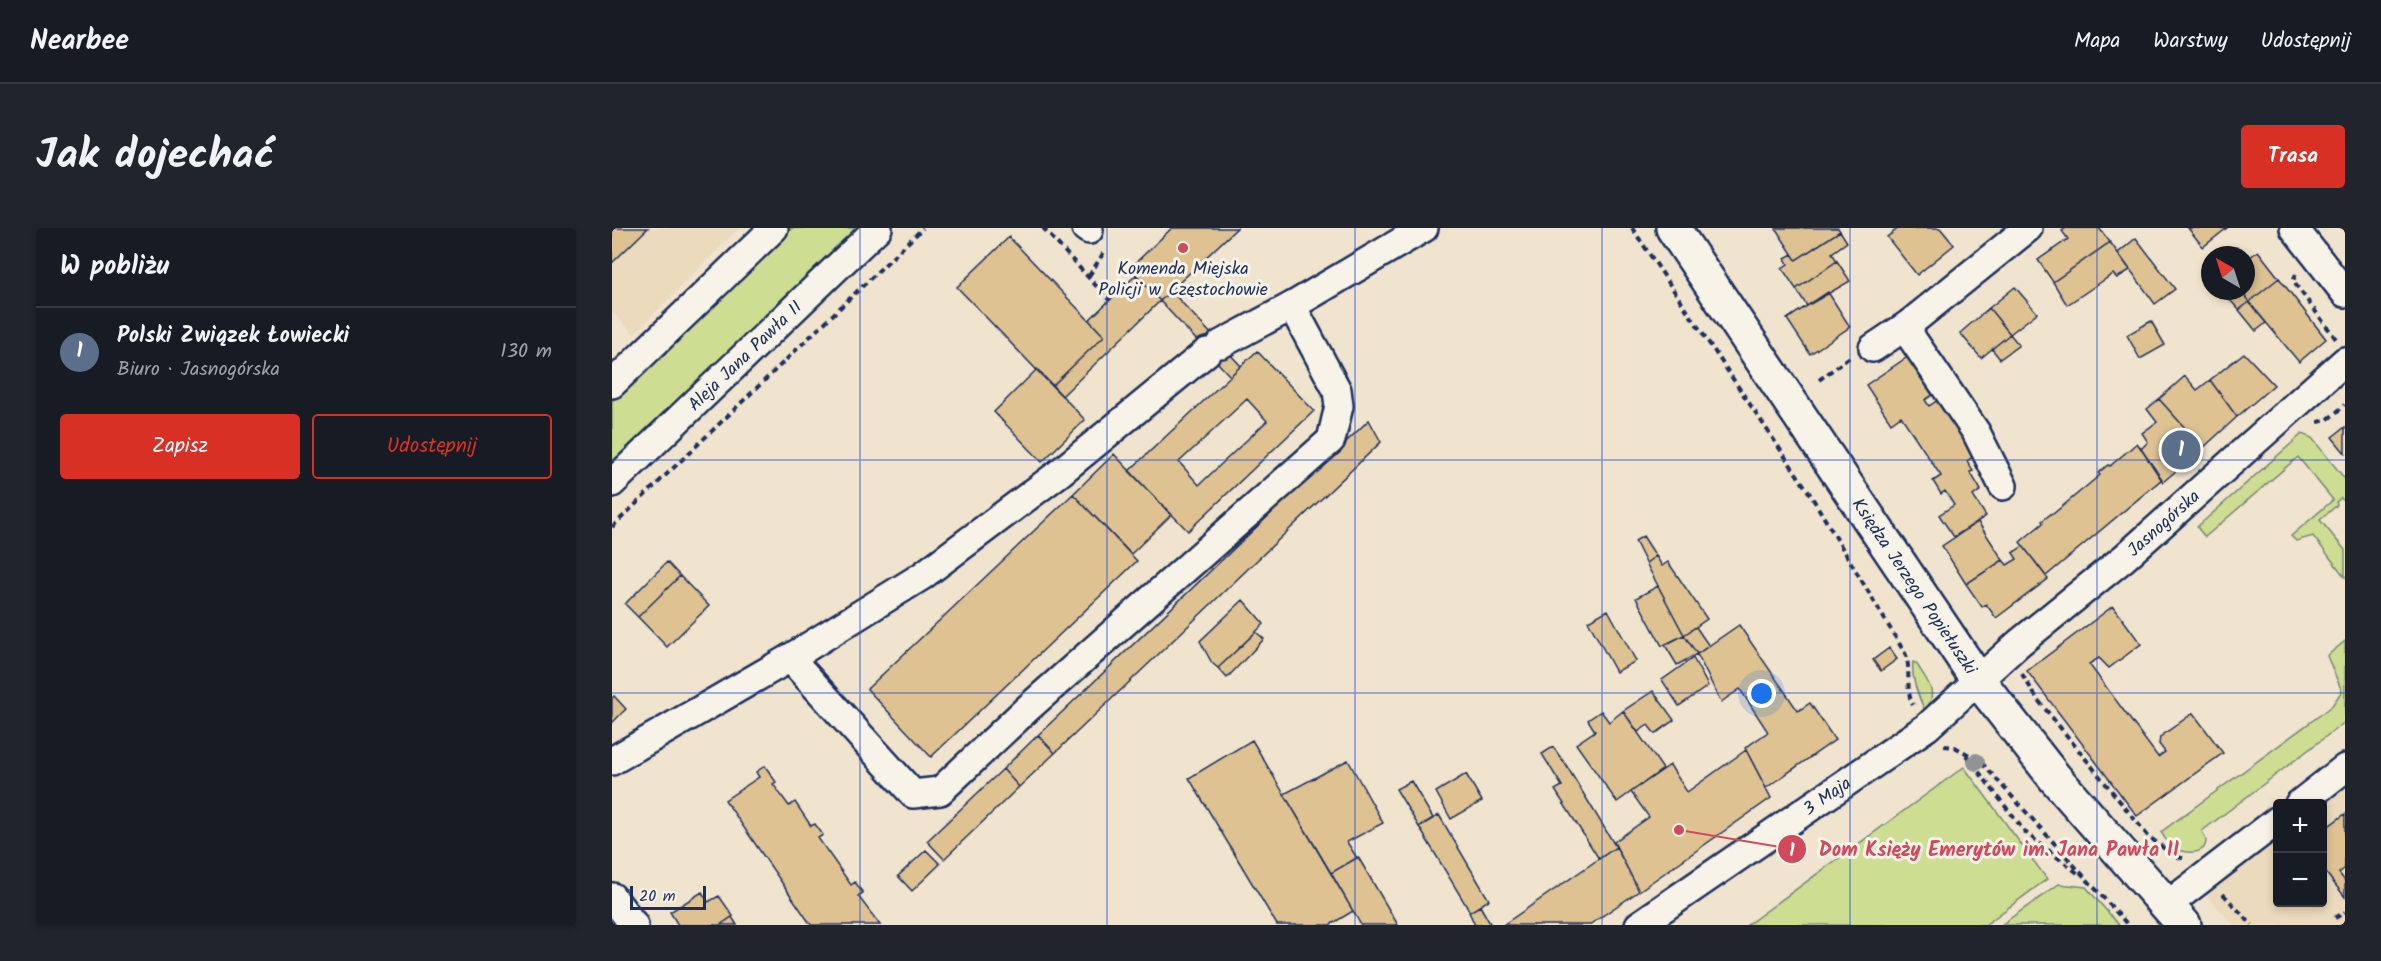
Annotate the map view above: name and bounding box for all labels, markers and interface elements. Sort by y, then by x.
text: Nearbee [30,19,129,64]
text: Mapa [2074,25,2120,58]
text: Warstwy [2153,25,2228,58]
text: Udostępnij [2261,25,2351,58]
text: Jak dojechać [36,123,274,190]
button: Trasa [2241,125,2345,188]
marker: Komenda Miejska Policji w Częstochowie [1176,241,1190,255]
text: W pobliżu [60,246,169,288]
north arrow [2201,246,2255,300]
place label: Komenda Miejska Policji w Częstochowie [1098,255,1268,305]
street label: Aleja Jana Pawła II [682,295,810,419]
text: Polski Związek Łowiecki [117,319,349,354]
text: 1 [76,336,83,368]
text: 130 m [500,336,552,368]
text: Biuro · Jasnogórska [117,354,280,386]
button: Zapisz [60,414,300,479]
button: Udostępnij [312,414,552,479]
pin: 1 [2162,428,2200,472]
street label: Jasnogórska [2121,483,2208,565]
street label: Księdza Jerzego Popiełuszki [1843,493,1984,682]
your location [1747,679,1776,708]
street label: 3 Maja [1798,770,1858,824]
map controls [2273,799,2327,907]
button: + [2273,799,2327,853]
callout: Dom Księży Emerytów im. Jana Pawła II [1777,830,2191,868]
text: Dom Księży Emerytów im. Jana Pawła II [1819,835,2179,867]
text: 1 [1789,837,1795,866]
button: − [2273,853,2327,907]
scale bar [630,883,706,910]
text: 20 m [639,884,675,909]

